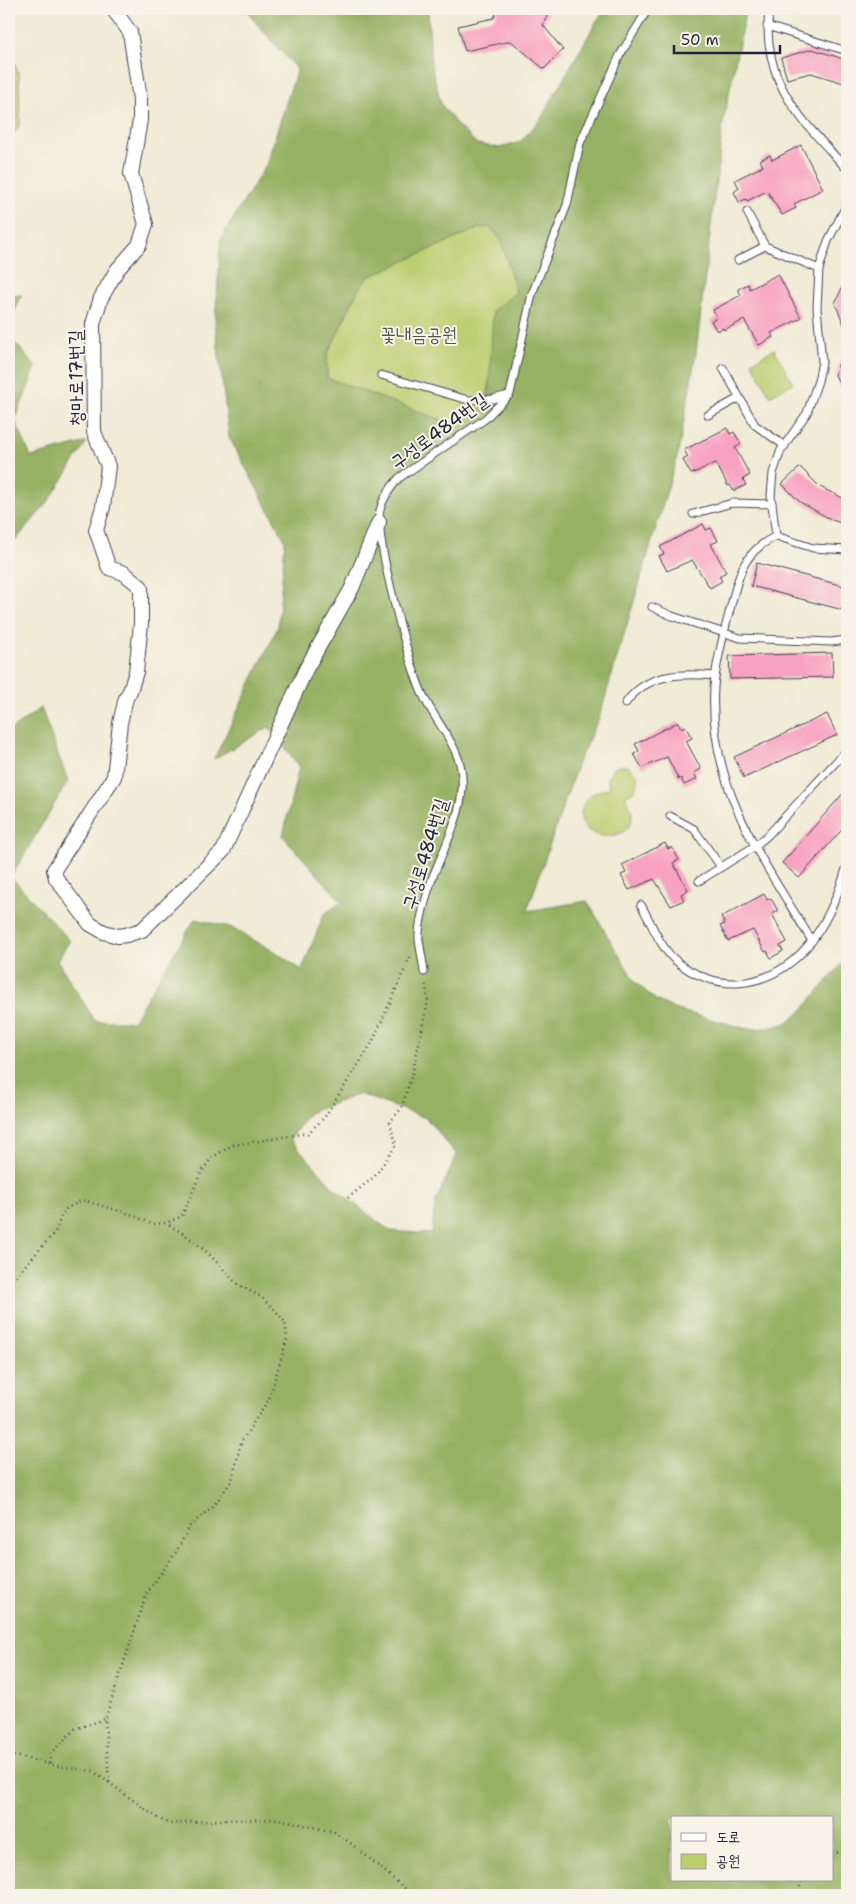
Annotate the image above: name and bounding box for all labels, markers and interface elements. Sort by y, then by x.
scale bar [674,22,780,54]
text: 50 m [681,30,719,50]
park label: 꽃내음공원 [381,322,457,347]
street label: 청마로17번길 [63,329,89,427]
street label: 구성로484번길 [385,387,493,475]
street label: 구성로484번길 [396,795,454,913]
legend [671,1816,834,1882]
text: 도로 [716,1827,740,1847]
text: 공원 [716,1851,740,1871]

